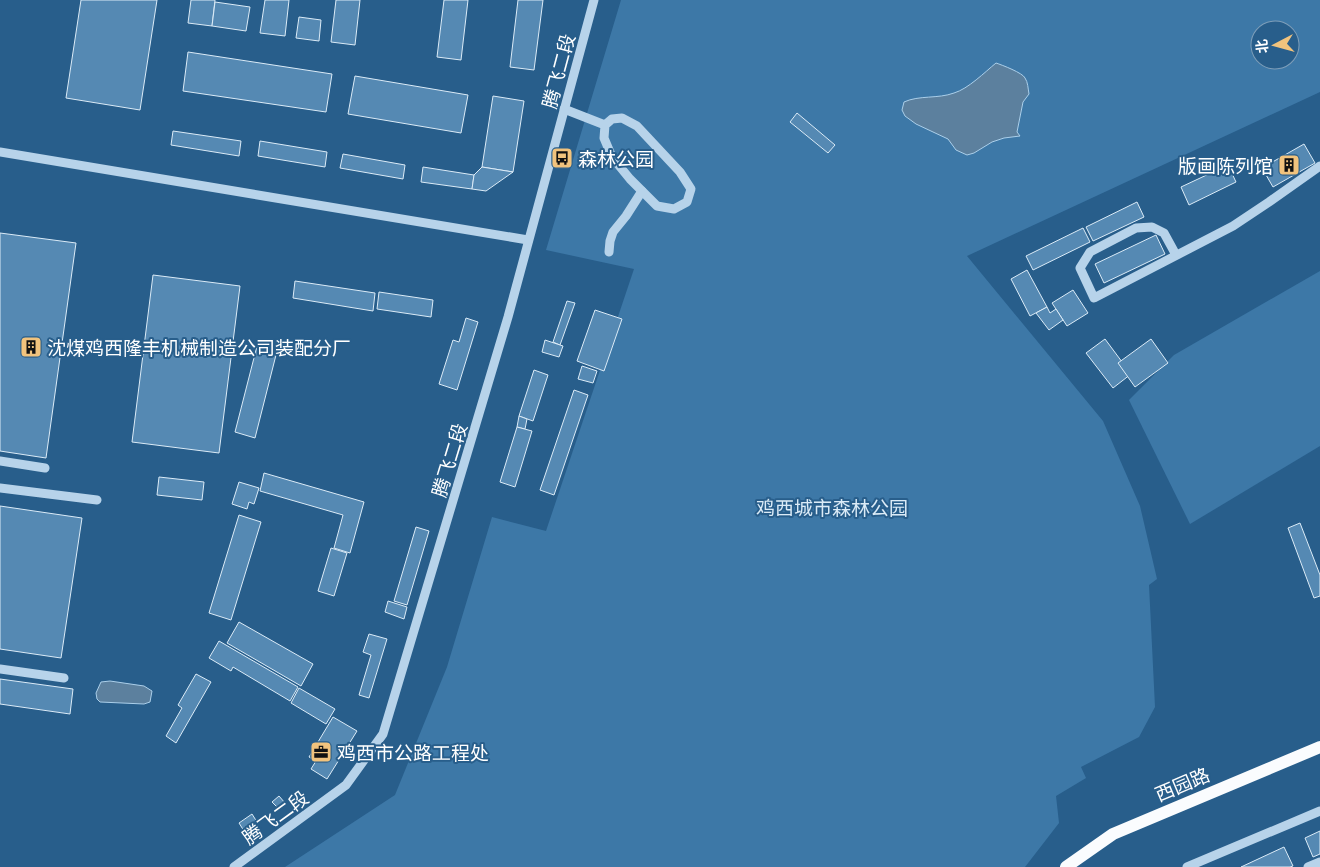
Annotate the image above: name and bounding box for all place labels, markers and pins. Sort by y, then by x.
place label: 森林公园 [578,144,654,173]
bus stop icon: 森林公园 [550,146,574,170]
place label: 版画陈列馆 [1178,151,1273,180]
building icon: 版画陈列馆 [1277,153,1301,177]
place label: 沈煤鸡西隆丰机械制造公司装配分厂 [47,333,351,362]
building icon: 沈煤鸡西隆丰机械制造公司装配分厂 [19,335,43,359]
place label: 鸡西市公路工程处 [337,738,489,767]
office icon: 鸡西市公路工程处 [309,740,333,764]

